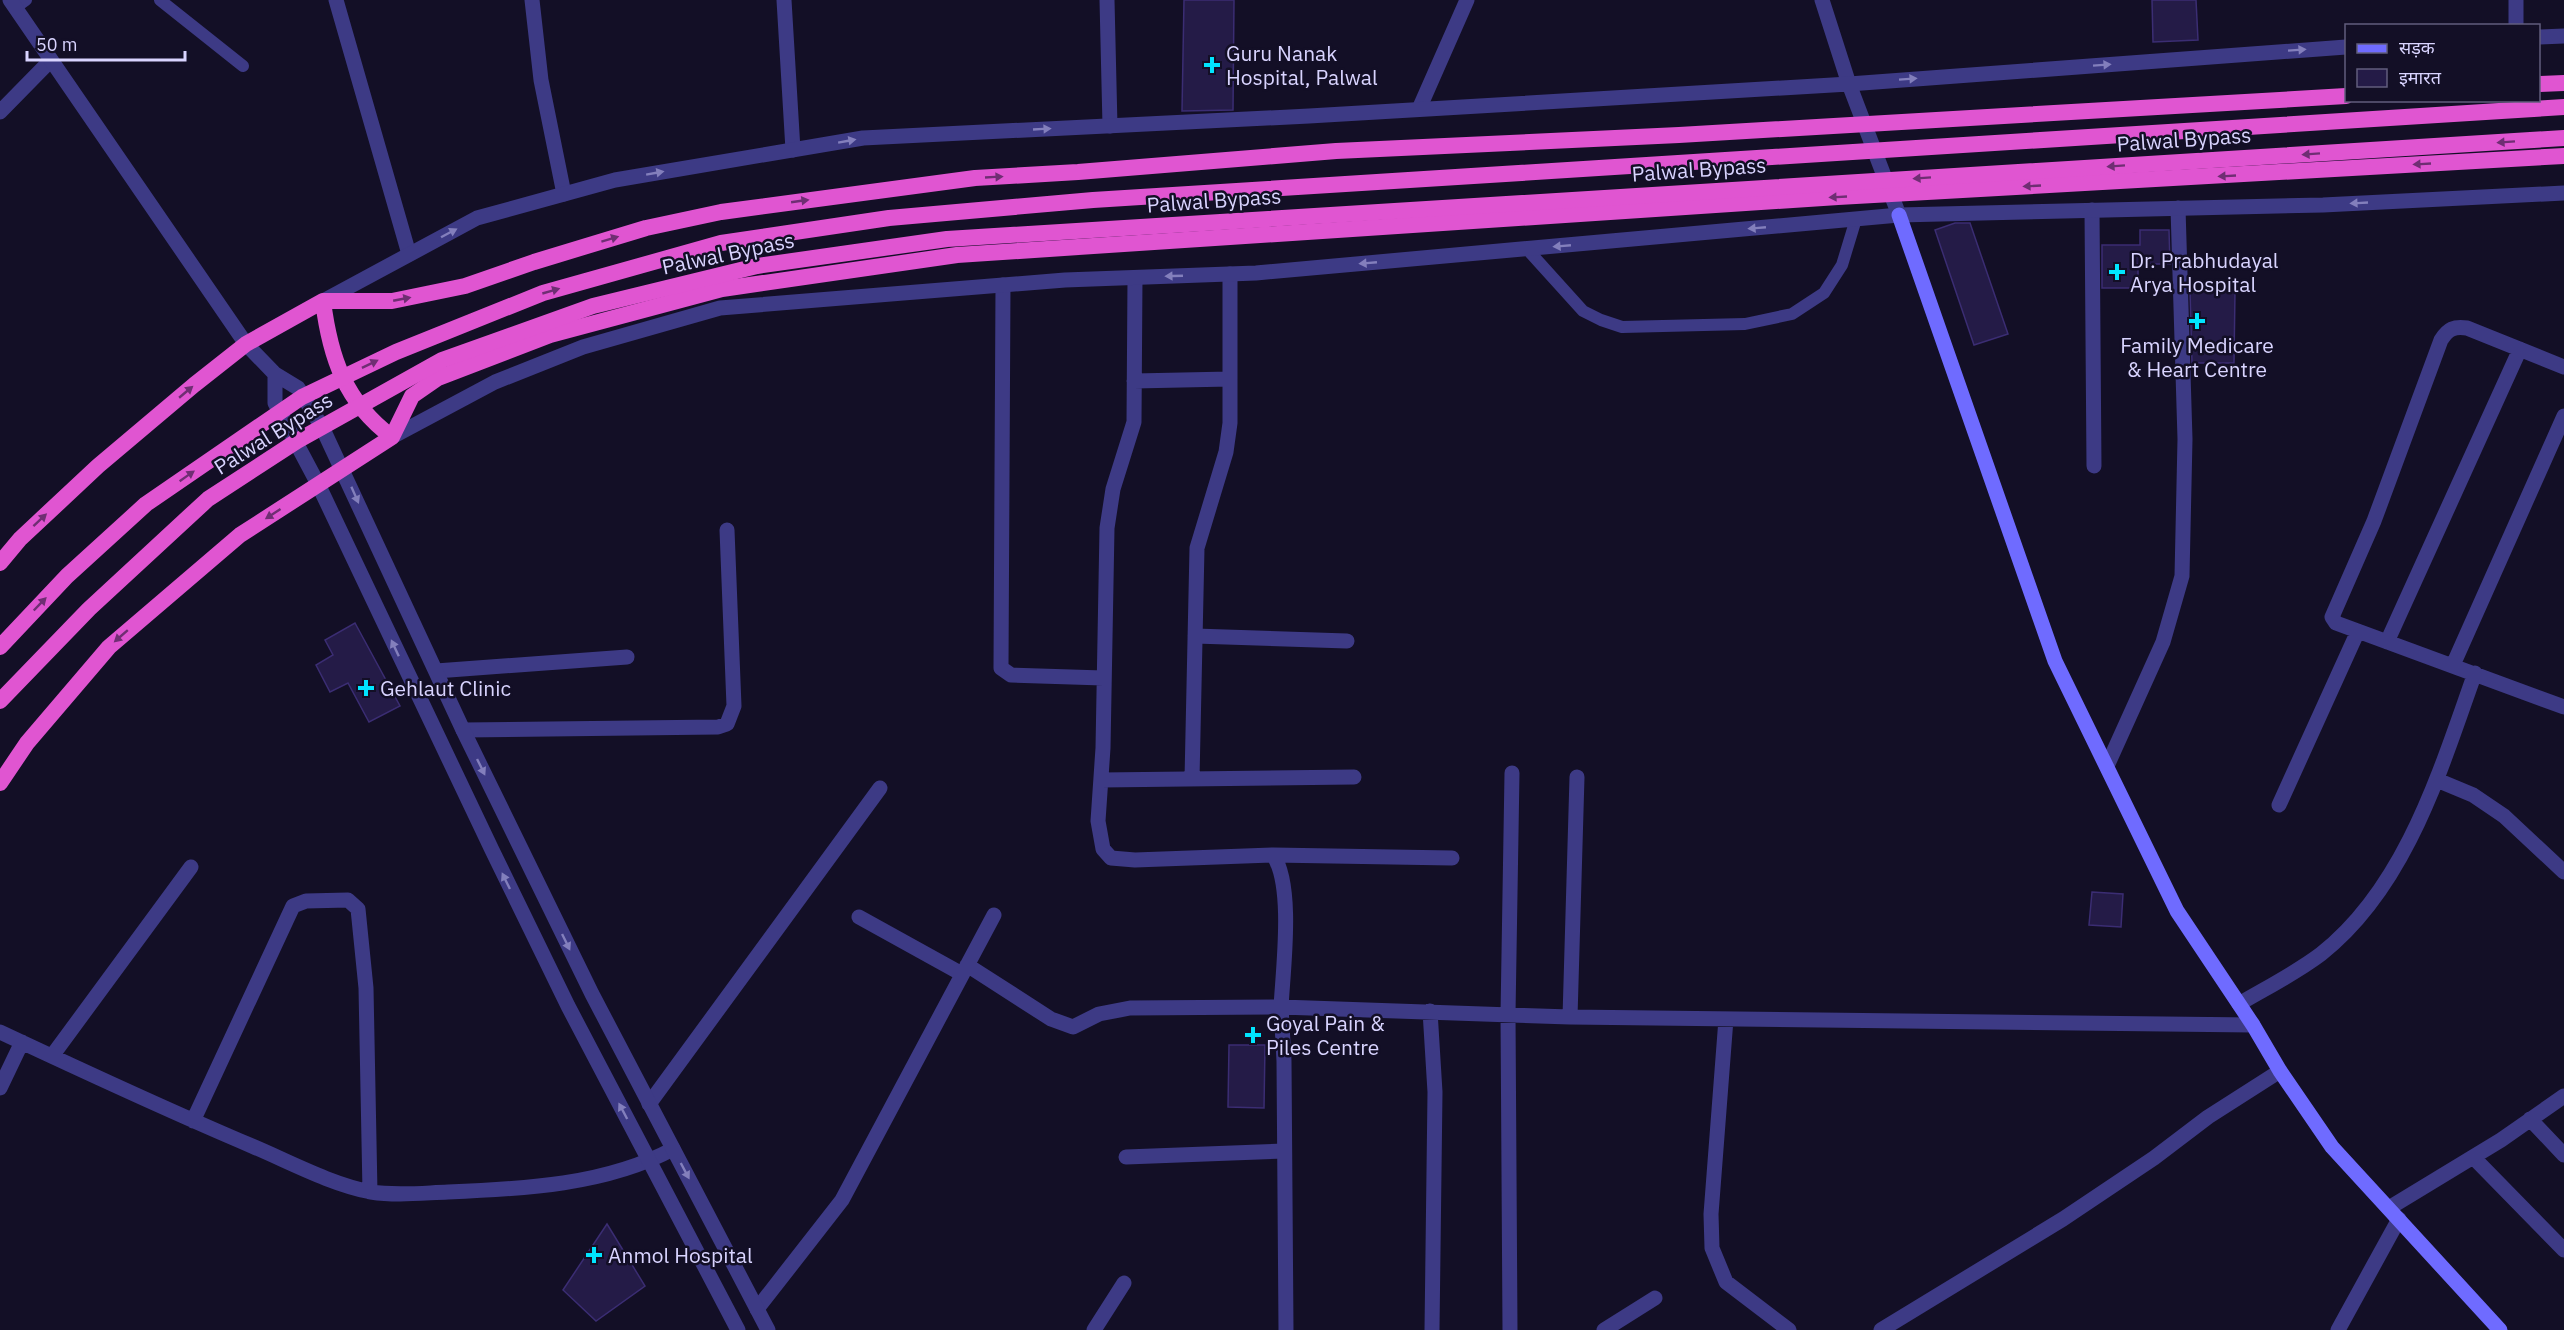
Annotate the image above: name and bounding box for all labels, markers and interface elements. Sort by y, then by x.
scale bar [27,24,184,62]
legend [2345,24,2540,102]
text: 50 m [36,33,78,56]
text: सड़क [2399,36,2436,59]
place label: Guru Nanak Hospital, Palwal [1226,39,1378,91]
one-way arrow [2287,46,2306,55]
marker: Guru Nanak Hospital, Palwal [1203,56,1221,74]
one-way arrow [2093,60,2112,70]
text: इमारत [2399,66,2442,89]
one-way arrow [1898,74,1917,84]
street label: Palwal Bypass [2116,120,2252,158]
one-way arrow [1032,124,1051,133]
one-way arrow [838,136,857,145]
one-way arrow [2496,137,2515,147]
one-way arrow [2301,149,2320,159]
street label: Palwal Bypass [1631,150,1767,188]
one-way arrow [2412,160,2431,169]
one-way arrow [2107,161,2126,171]
one-way arrow [646,168,665,177]
one-way arrow [2218,171,2237,180]
one-way arrow [984,172,1003,181]
one-way arrow [1912,173,1931,183]
street label: Palwal Bypass [1146,181,1282,219]
one-way arrow [2023,182,2042,191]
one-way arrow [1828,193,1847,202]
one-way arrow [791,196,810,205]
one-way arrow [2349,198,2368,207]
one-way arrow [1747,223,1766,233]
street label: Palwal Bypass [659,225,797,281]
one-way arrow [440,229,457,238]
one-way arrow [601,234,619,243]
one-way arrow [1553,241,1572,251]
place label: Dr. Prabhudayal Arya Hospital [2130,246,2279,298]
one-way arrow [1359,258,1378,268]
marker: Dr. Prabhudayal Arya Hospital [2108,263,2126,281]
one-way arrow [1164,272,1183,281]
one-way arrow [542,286,560,295]
one-way arrow [393,294,412,303]
marker: Family Medicare & Heart Centre [2188,312,2206,330]
place label: Family Medicare & Heart Centre [2120,331,2274,383]
one-way arrow [362,359,379,368]
one-way arrow [178,385,194,398]
street label: Palwal Bypass [208,385,338,481]
one-way arrow [178,470,194,482]
one-way arrow [350,486,359,503]
one-way arrow [265,508,281,520]
one-way arrow [33,514,47,528]
one-way arrow [33,598,47,612]
one-way arrow [113,630,129,643]
one-way arrow [390,638,400,656]
place label: Gehlaut Clinic [380,674,511,702]
marker: Gehlaut Clinic [357,679,375,697]
one-way arrow [476,758,486,775]
one-way arrow [502,872,511,889]
one-way arrow [562,934,571,951]
place label: Goyal Pain & Piles Centre [1266,1009,1385,1061]
marker: Goyal Pain & Piles Centre [1244,1026,1262,1044]
one-way arrow [618,1102,628,1119]
one-way arrow [680,1163,689,1180]
place label: Anmol Hospital [608,1241,753,1269]
marker: Anmol Hospital [585,1246,603,1264]

